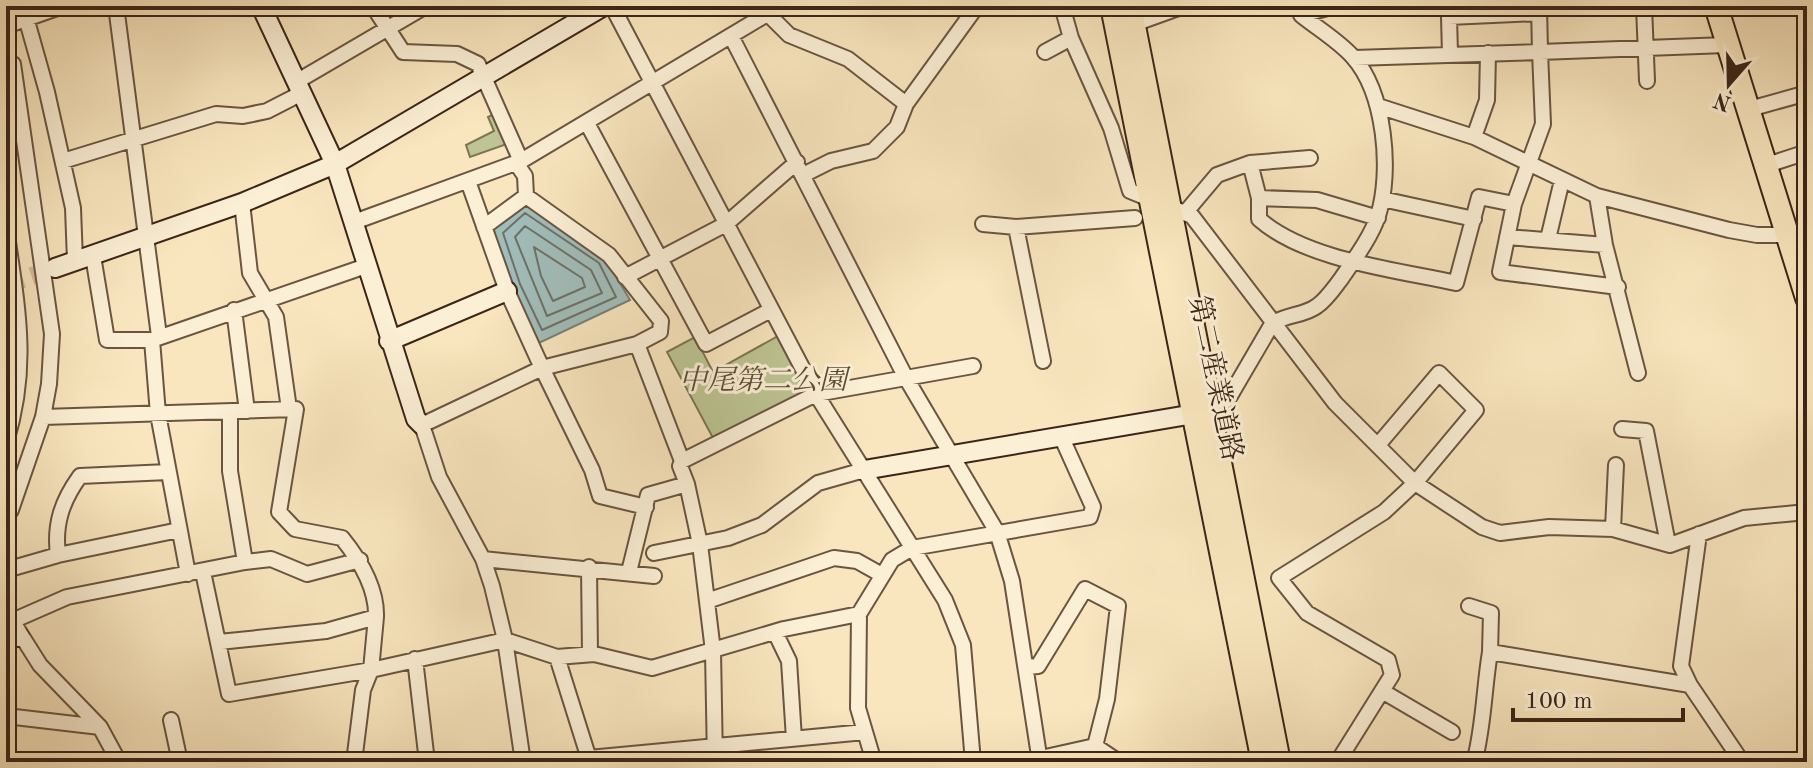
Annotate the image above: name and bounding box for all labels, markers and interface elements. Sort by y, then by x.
north arrow [1689,44,1769,124]
text: N [1711,88,1735,114]
street label: 第二産業道路 [1183,293,1248,464]
park label: 中尾第二公園 [679,365,851,396]
scale bar [1513,672,1683,722]
text: 100 m [1525,690,1593,714]

